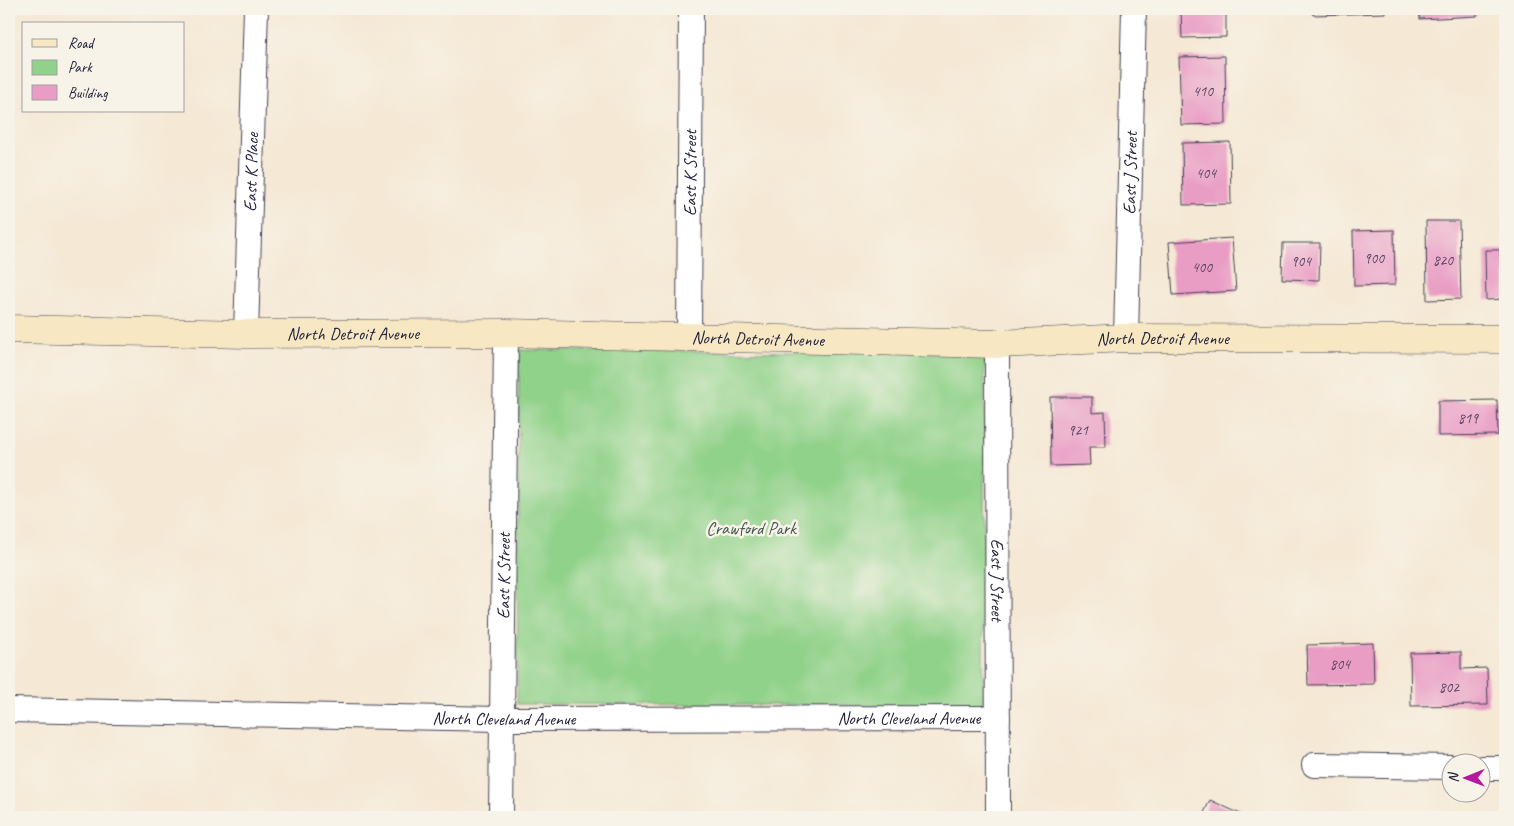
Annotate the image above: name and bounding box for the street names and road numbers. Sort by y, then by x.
street label: East K Street [679,128,701,216]
street label: East J Street [1118,129,1142,215]
street label: East K Place [239,131,263,212]
street label: North Detroit Avenue [287,322,420,345]
street label: North Detroit Avenue [691,326,825,351]
street label: North Detroit Avenue [1096,327,1230,350]
street label: East K Street [492,531,515,619]
street label: East J Street [986,539,1009,623]
street label: North Cleveland Avenue [432,707,577,730]
street label: North Cleveland Avenue [837,707,982,729]

